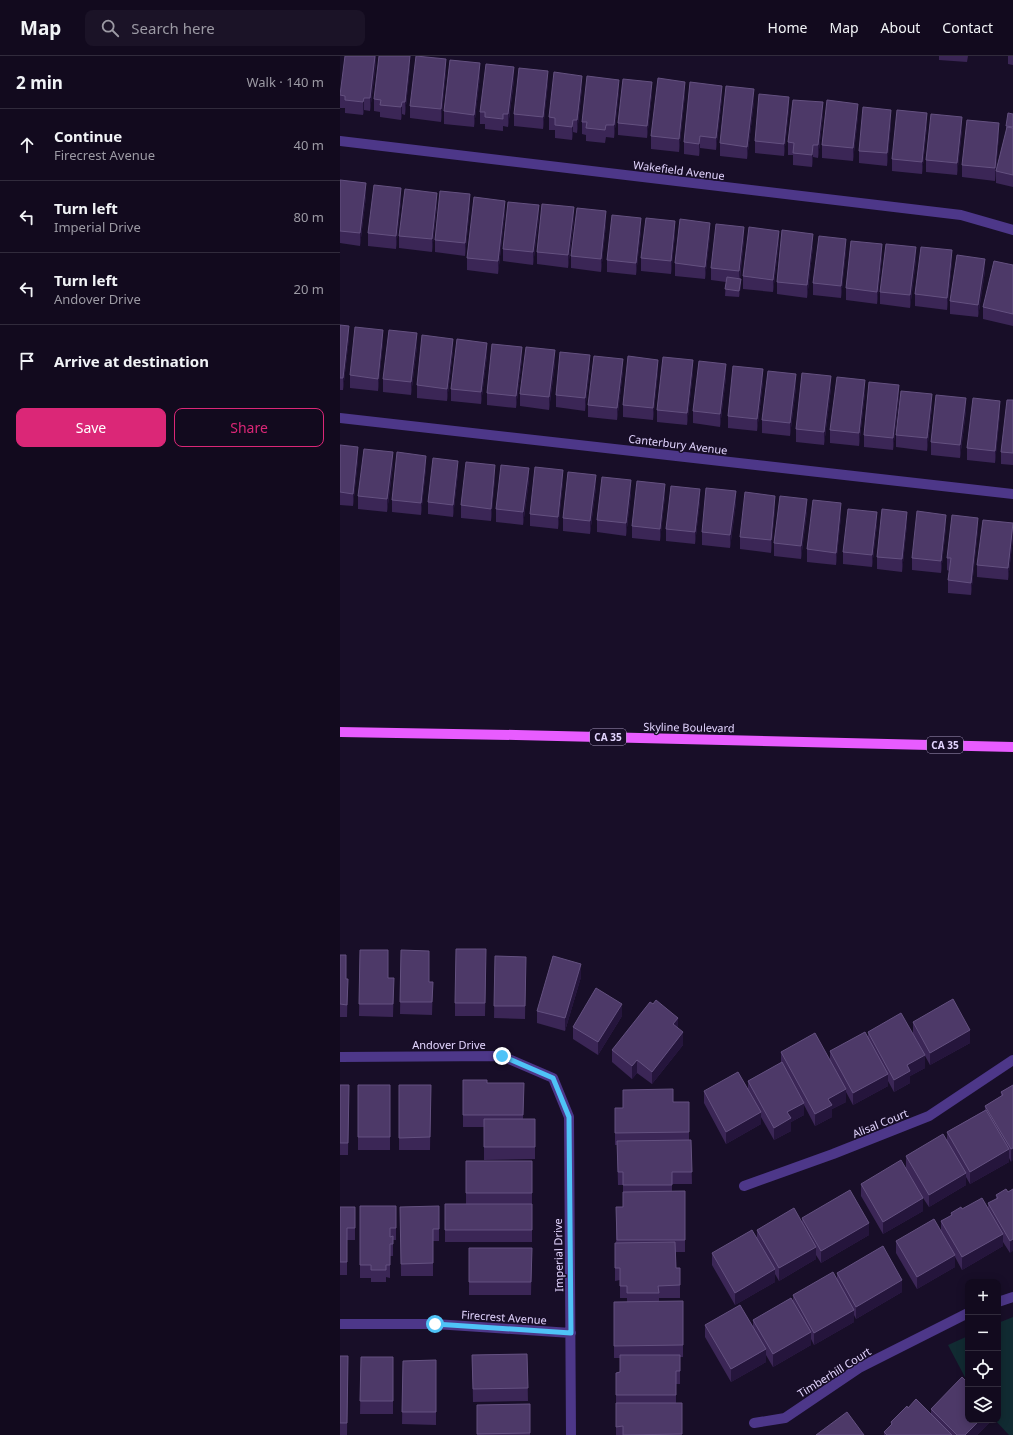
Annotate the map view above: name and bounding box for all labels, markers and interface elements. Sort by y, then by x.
search box [85,10,365,46]
text: Map [20,15,61,41]
icon: search [99,17,121,39]
text: Search here [131,18,215,38]
text: Home [768,18,807,37]
text: Map [829,18,859,37]
text: About [881,18,920,37]
text: Contact [942,18,993,37]
text: 2 min [16,71,63,94]
text: Walk · 140 m [246,73,324,91]
text: Continue [54,126,122,146]
icon: ahead [16,134,38,156]
text: 40 m [294,136,324,154]
text: Firecrest Avenue [54,146,155,164]
street label: Wakefield Avenue [632,157,726,183]
text: Turn left [54,198,118,218]
icon: left [16,206,38,228]
text: 80 m [294,208,324,226]
text: Imperial Drive [54,218,141,236]
text: Turn left [54,270,118,290]
icon: left [16,278,38,300]
text: 20 m [294,280,324,298]
text: Andover Drive [54,290,141,308]
icon: arrive [16,350,38,372]
text: Arrive at destination [54,351,209,371]
button: Save [16,408,166,447]
button: Share [174,408,324,447]
street label: Canterbury Avenue [628,430,728,458]
street label: Skyline Boulevard [643,719,735,735]
road number: CA 35 [590,729,626,745]
road number: CA 35 [927,737,963,753]
street label: Andover Drive [412,1037,486,1052]
route end [493,1047,511,1065]
street label: Alisal Court [850,1105,910,1141]
street label: Imperial Drive [550,1218,566,1292]
map controls [965,1279,1001,1423]
button: + [965,1279,1001,1315]
street label: Firecrest Avenue [461,1307,547,1327]
route start [426,1315,444,1333]
button: − [965,1315,1001,1351]
street label: Timberhill Court [794,1343,874,1401]
button: locate [965,1351,1001,1387]
button: layers [965,1387,1001,1423]

